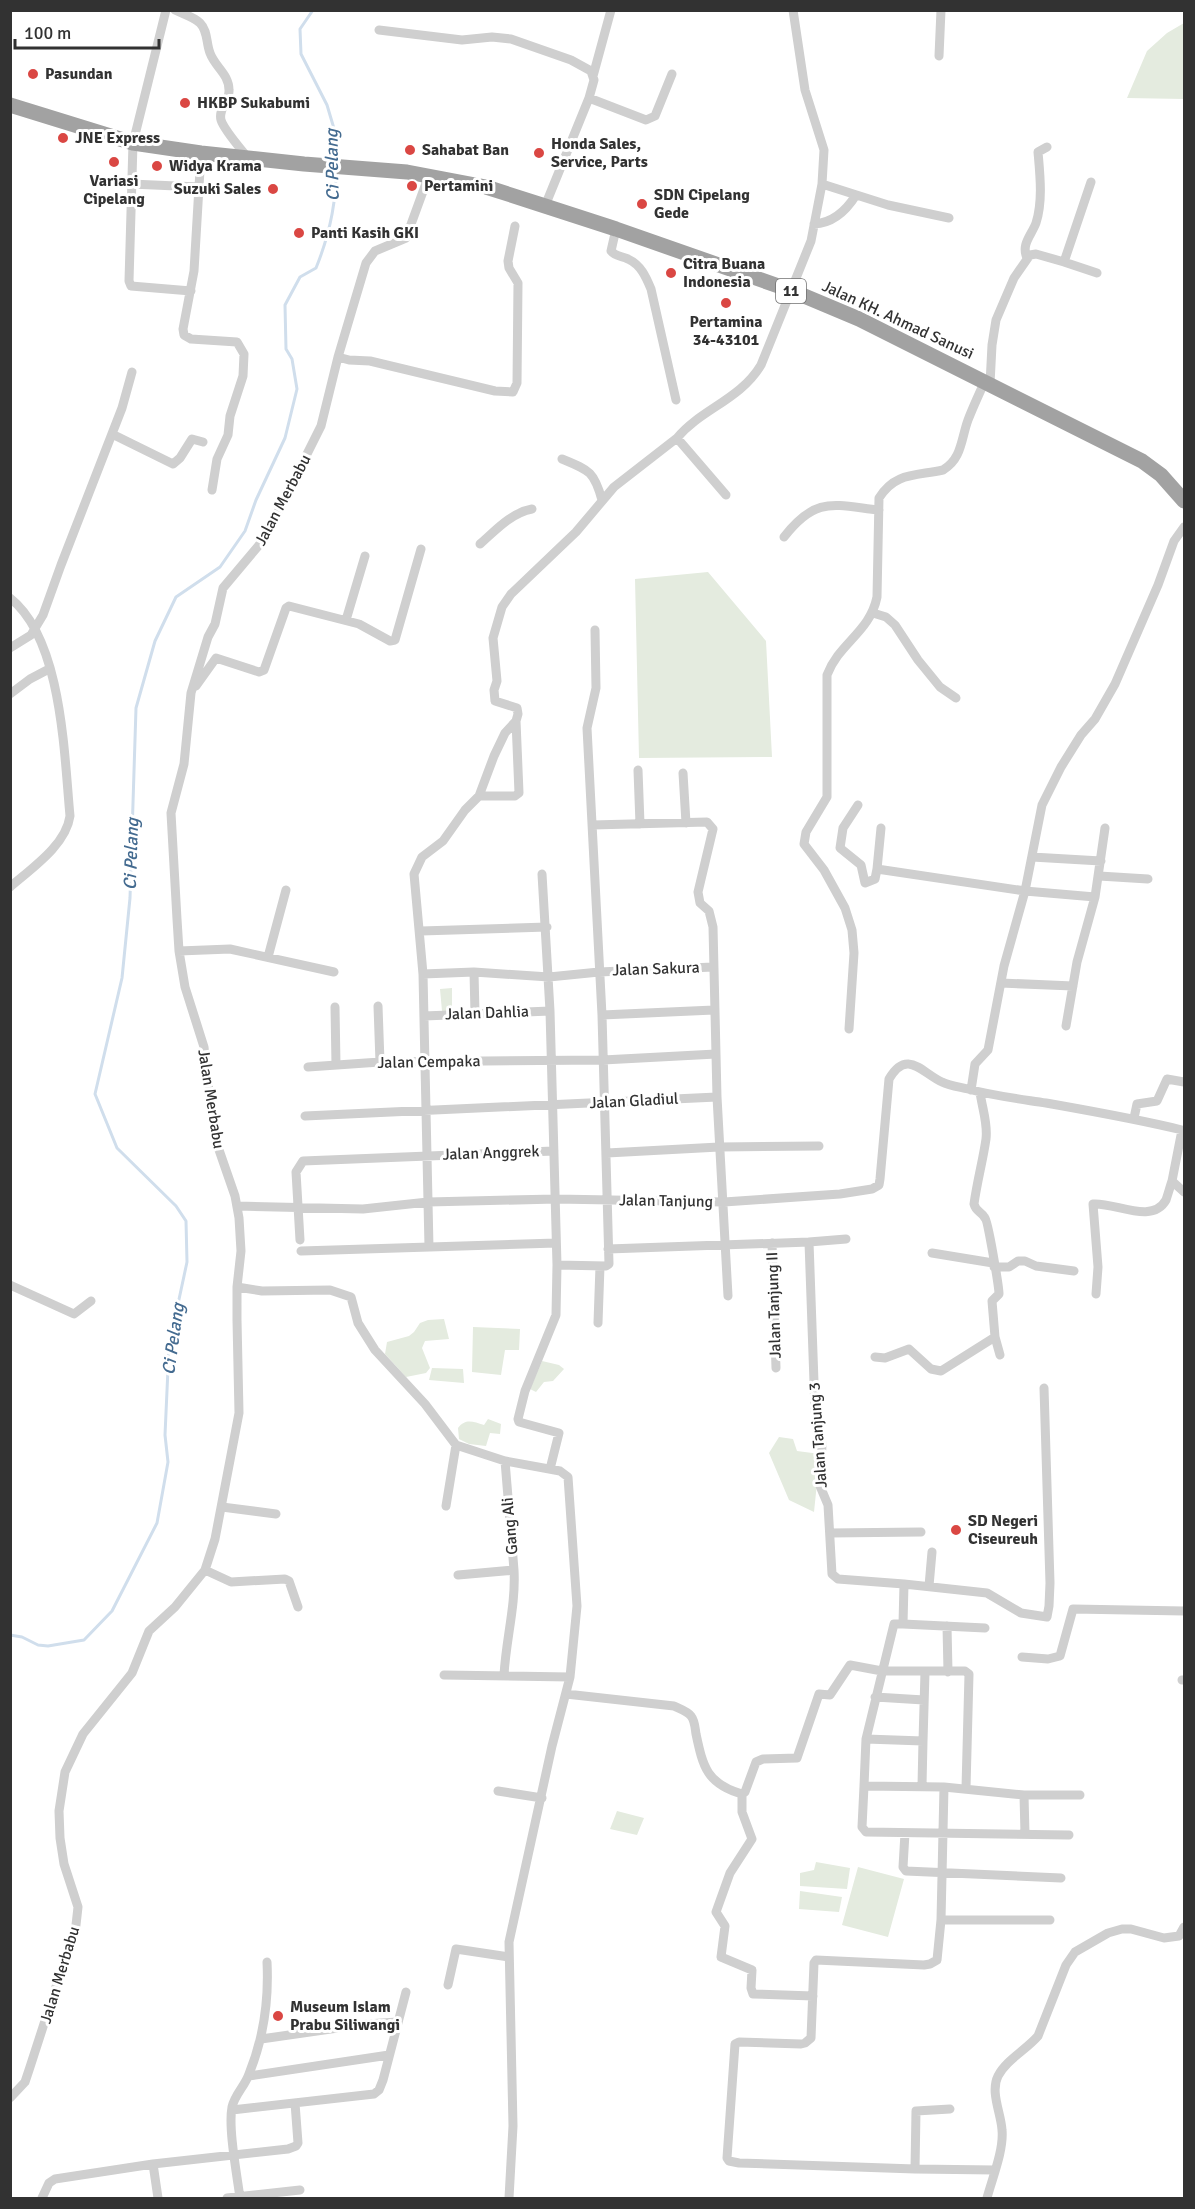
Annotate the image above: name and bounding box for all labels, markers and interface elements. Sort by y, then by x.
scale bar [15,12,159,50]
text: 100 m [24,22,71,44]
place label: Pasundan [45,64,113,84]
marker: Pasundan [26,67,40,81]
place label: HKBP Sukabumi [197,93,310,113]
marker: HKBP Sukabumi [178,96,192,110]
water label: Ci Pelang [320,127,344,201]
place label: JNE Express [75,128,160,148]
marker: JNE Express [56,131,70,145]
place label: Honda Sales, Service, Parts [551,134,648,172]
place label: Sahabat Ban [422,140,509,160]
marker: Sahabat Ban [403,143,417,157]
marker: Honda Sales, Service, Parts [532,146,546,160]
marker: Variasi Cipelang [107,155,121,169]
place label: Widya Krama [169,156,262,176]
marker: Widya Krama [150,159,164,173]
place label: Variasi Cipelang [83,171,145,209]
place label: Pertamini [424,176,493,196]
place label: Suzuki Sales [174,179,261,199]
marker: Pertamini [405,179,419,193]
marker: Suzuki Sales [266,182,280,196]
place label: SDN Cipelang Gede [654,185,750,223]
marker: SDN Cipelang Gede [635,197,649,211]
place label: Panti Kasih GKI [311,223,419,243]
marker: Panti Kasih GKI [292,226,306,240]
place label: Citra Buana Indonesia [683,254,765,292]
marker: Citra Buana Indonesia [664,266,678,280]
street label: Jalan KH. Ahmad Sanusi [819,276,977,364]
road number: 11 [776,279,806,303]
marker: Pertamina 34-43101 [719,296,733,310]
place label: Pertamina 34-43101 [690,312,762,350]
street label: Jalan Merbabu [251,451,315,549]
water label: Ci Pelang [119,816,143,890]
street label: Jalan Sakura [612,957,700,981]
street label: Jalan Dahlia [445,1002,529,1024]
street label: Jalan Merbabu [193,1048,229,1150]
street label: Jalan Cempaka [377,1051,481,1073]
street label: Jalan Gladiul [589,1089,679,1113]
street label: Jalan Anggrek [442,1141,540,1165]
street label: Jalan Tanjung [619,1190,713,1212]
street label: Jalan Tanjung II [762,1251,786,1359]
water label: Ci Pelang [157,1300,189,1376]
street label: Jalan Tanjung 3 [804,1381,832,1489]
street label: Gang Ali [498,1496,522,1556]
place label: SD Negeri Ciseureuh [968,1511,1038,1549]
marker: SD Negeri Ciseureuh [949,1523,963,1537]
street label: Jalan Merbabu [36,1924,84,2026]
place label: Museum Islam Prabu Siliwangi [290,1997,400,2035]
marker: Museum Islam Prabu Siliwangi [271,2009,285,2023]

